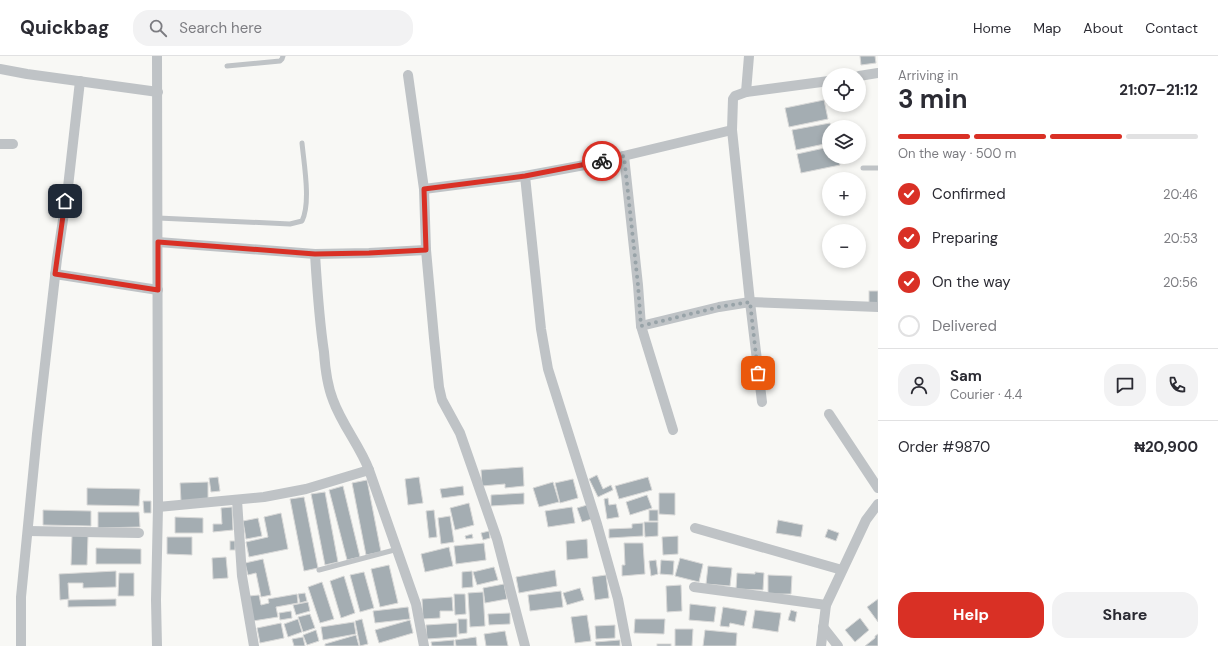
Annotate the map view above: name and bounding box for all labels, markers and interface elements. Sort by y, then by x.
search box [133,10,413,46]
text: Quickbag [20,15,109,40]
icon: search [147,17,169,39]
text: Search here [179,18,262,38]
text: Home [973,19,1011,37]
text: Map [1033,19,1061,37]
text: About [1083,19,1123,37]
text: Contact [1145,19,1198,37]
text: Arriving in [898,67,958,84]
map controls [822,68,866,268]
button: locate [822,68,866,112]
text: 21:07–21:12 [1119,80,1198,100]
text: 3 min [898,82,967,116]
button: layers [822,120,866,164]
courier [582,141,622,181]
text: On the way · 500 m [898,145,1016,162]
icon: bike [591,150,613,172]
button: + [822,172,866,216]
icon: check [898,183,920,205]
pin [48,184,82,218]
text: Confirmed [932,184,1006,204]
text: 20:46 [1163,186,1198,203]
icon: home [54,190,76,212]
button: − [822,224,866,268]
icon: check [898,227,920,249]
text: Preparing [932,228,998,248]
text: 20:53 [1164,230,1198,247]
icon: check [898,271,920,293]
text: On the way [932,272,1011,292]
text: 20:56 [1163,274,1198,291]
text: Delivered [932,316,997,336]
pin [741,356,775,390]
icon: bag [747,362,769,384]
button: person [898,364,940,406]
button: chat [1104,364,1146,406]
button: phone [1156,364,1198,406]
text: Sam [950,366,982,386]
text: Courier · 4.4 [950,386,1022,403]
text: Order #9870 [898,437,990,457]
text: ₦20,900 [1134,437,1198,457]
button: Help [898,592,1044,638]
button: Share [1052,592,1198,638]

